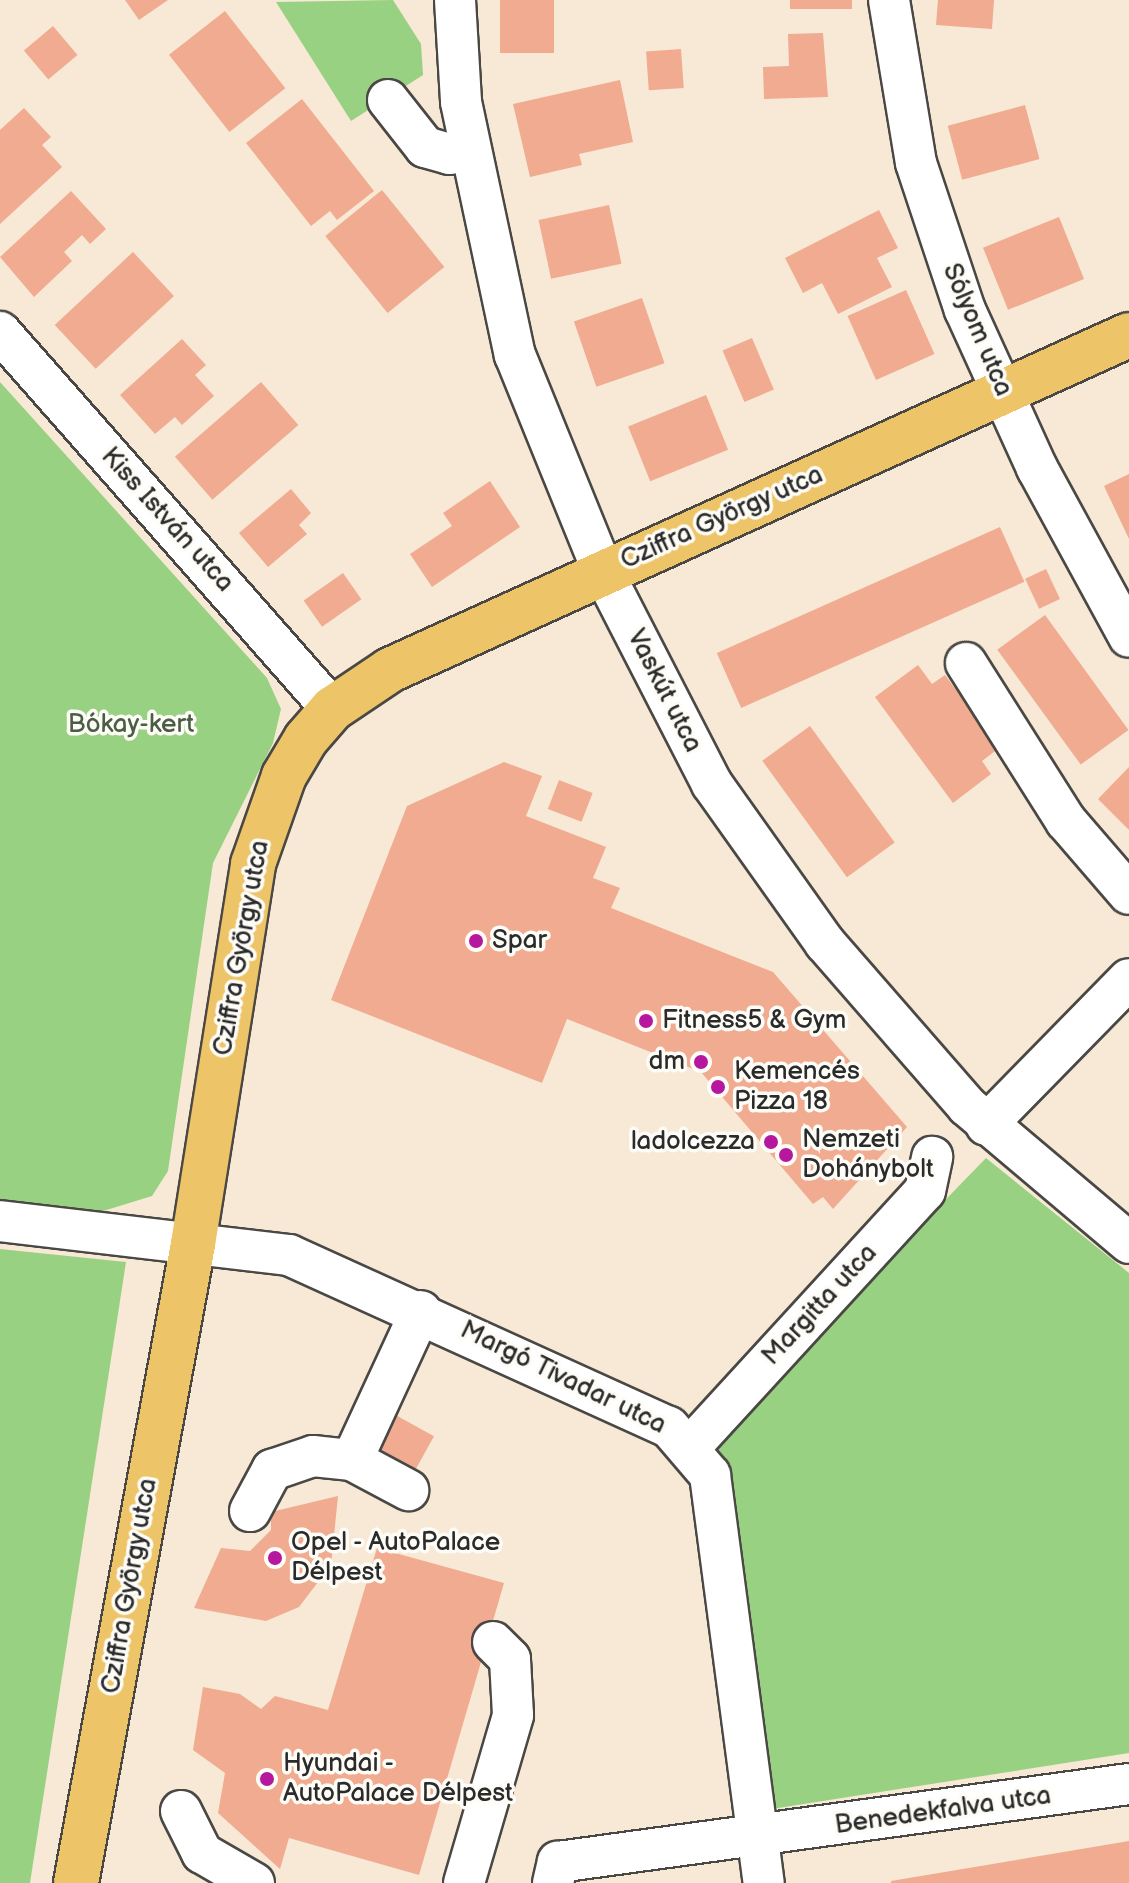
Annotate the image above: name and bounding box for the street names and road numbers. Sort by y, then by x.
street label: Sólyom utca [935,259,1019,401]
street label: Kiss István utca [94,441,240,599]
street label: Cziffra György utca [615,459,829,577]
street label: Vaskút utca [620,624,708,758]
street label: Cziffra György utca [208,837,276,1059]
street label: Margitta utca [756,1238,884,1372]
street label: Margó Tivadar utca [455,1314,671,1442]
street label: Cziffra György utca [96,1475,164,1697]
street label: Benedekfalva utca [833,1780,1053,1842]

